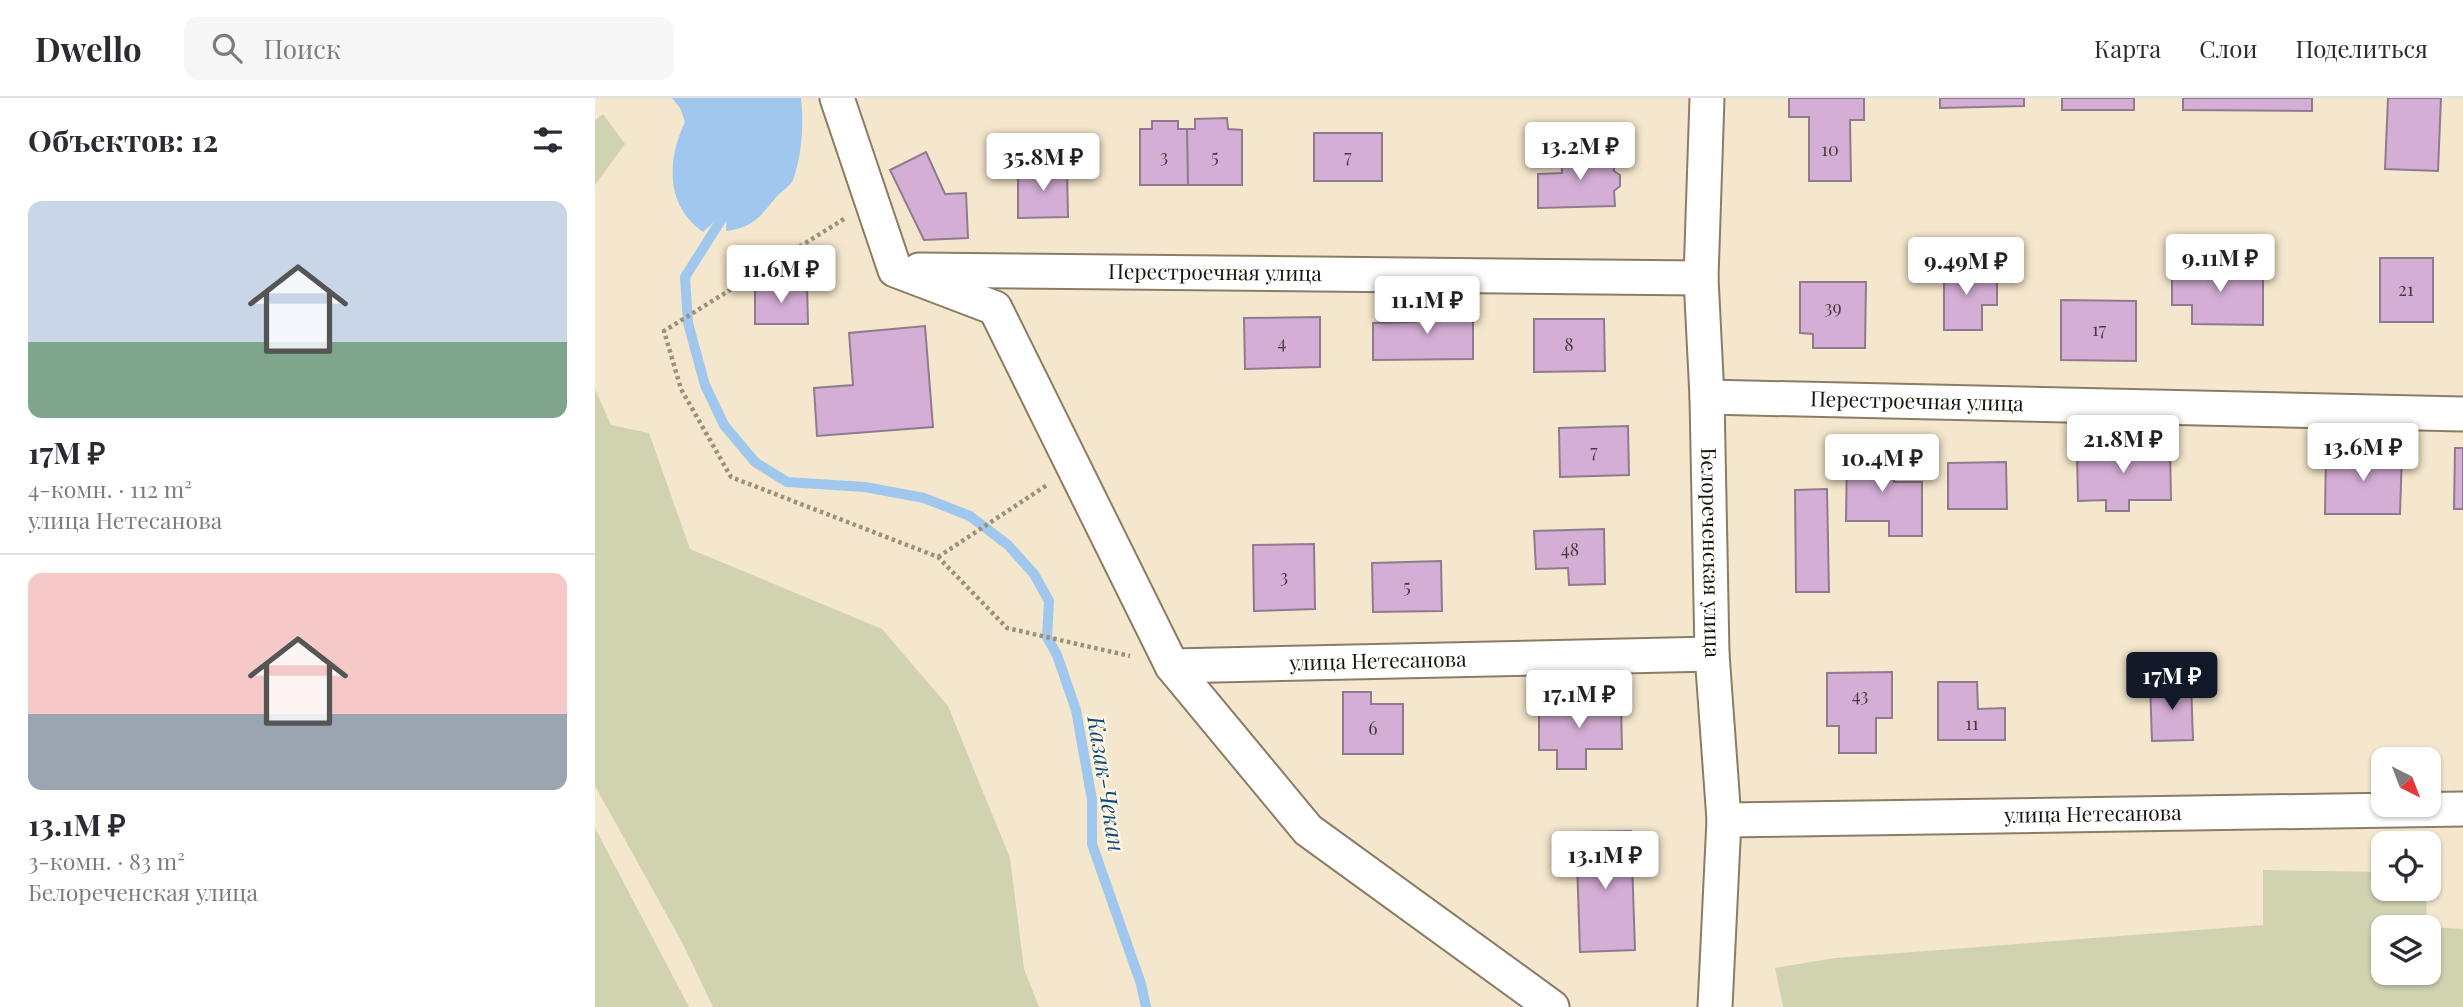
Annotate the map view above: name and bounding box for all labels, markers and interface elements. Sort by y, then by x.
search box [184,17,674,80]
text: Dwello [35,26,142,70]
icon: search [208,29,246,67]
text: Поиск [264,31,341,66]
text: Карта [2094,32,2161,64]
text: Слои [2199,32,2258,64]
text: Поделиться [2296,32,2428,64]
text: Объектов: 12 [28,120,218,160]
icon: filters [529,121,567,159]
pin: 13.2M ₽ [1515,122,1645,182]
text: 13.2M ₽ [1541,129,1619,160]
pin: 35.8M ₽ [978,134,1108,193]
house number: 10 [1821,137,1839,161]
text: 35.8M ₽ [1003,140,1083,171]
house number: 3 [1160,144,1168,168]
house number: 5 [1211,144,1219,168]
house number: 7 [1344,144,1352,168]
pin: 9.11M ₽ [2155,234,2285,294]
pin: 9.49M ₽ [1901,238,2031,297]
text: 9.11M ₽ [2182,241,2258,272]
text: 9.49M ₽ [1924,244,2008,275]
icon: home [235,246,361,372]
pin: 11.6M ₽ [716,246,846,305]
text: 11.6M ₽ [743,252,819,283]
street label: Перестроечная улица [1108,256,1322,286]
pin: 11.1M ₽ [1362,276,1492,336]
house number: 21 [2398,277,2414,301]
text: 11.1M ₽ [1391,283,1463,314]
house number: 39 [1824,295,1842,319]
house number: 17 [2092,317,2107,341]
house number: 4 [1278,330,1287,354]
house number: 8 [1564,332,1574,356]
street label: Перестроечная улица [1810,383,2025,416]
pin: 21.8M ₽ [2058,416,2188,475]
text: 21.8M ₽ [2083,422,2163,453]
pin: 13.6M ₽ [2298,424,2428,483]
text: 13.6M ₽ [2323,430,2403,461]
text: 17M ₽ [28,432,105,472]
pin: 10.4M ₽ [1817,434,1947,494]
house number: 7 [1590,439,1598,463]
text: 10.4M ₽ [1841,441,1923,472]
street label: Белореченская улица [1696,447,1728,658]
text: 4-комн. · 112 m² [28,473,192,504]
text: улица Нетесанова [28,504,222,535]
house number: 48 [1561,537,1579,561]
house number: 3 [1280,564,1288,588]
house number: 5 [1403,574,1411,598]
icon: home [235,618,361,744]
street label: улица Нетесанова [1288,643,1467,675]
pin: 17M ₽ [2123,652,2221,712]
text: 17M ₽ [2142,659,2202,690]
pin: 17.1M ₽ [1514,670,1644,730]
text: 17.1M ₽ [1542,677,1616,708]
house number: 43 [1852,683,1868,707]
house number: 11 [1965,711,1979,735]
water label: Казак-Чекан [1081,713,1134,854]
house number: 6 [1368,716,1378,740]
north arrow [2371,747,2441,817]
map controls [2371,747,2441,985]
street label: улица Нетесанова [2003,797,2182,828]
text: 13.1M ₽ [28,804,126,844]
button: locate [2371,831,2441,901]
pin: 13.1M ₽ [1540,832,1670,891]
text: 13.1M ₽ [1568,838,1642,869]
text: 3-комн. · 83 m² [28,845,185,876]
text: Белореченская улица [28,876,258,907]
button: layers [2371,915,2441,985]

